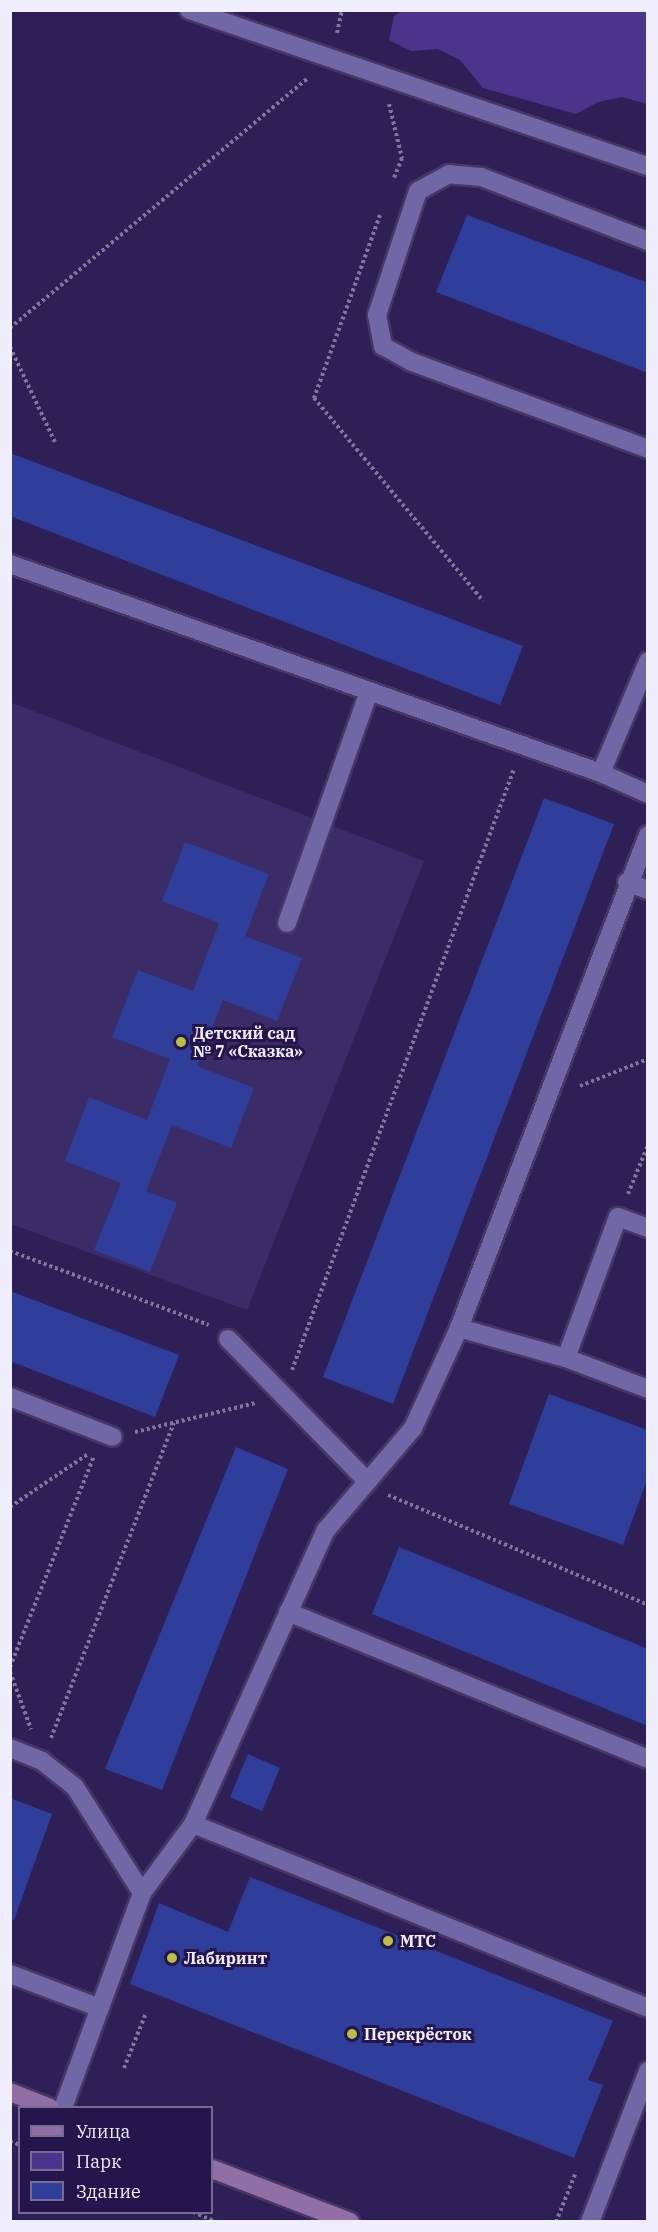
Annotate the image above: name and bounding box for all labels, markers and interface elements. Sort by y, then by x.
place label: Детский сад № 7 «Сказка» [193,1023,303,1061]
marker: Детский сад № 7 «Сказка» [174,1035,188,1049]
place label: МТС [400,1931,436,1951]
marker: МТС [381,1934,395,1948]
place label: Лабиринт [184,1948,267,1968]
marker: Лабиринт [165,1951,179,1965]
place label: Перекрёсток [364,2024,472,2044]
marker: Перекрёсток [345,2027,359,2041]
legend [18,2106,213,2214]
text: Улица [76,2120,130,2143]
text: Парк [76,2150,122,2173]
text: Здание [76,2180,141,2203]

